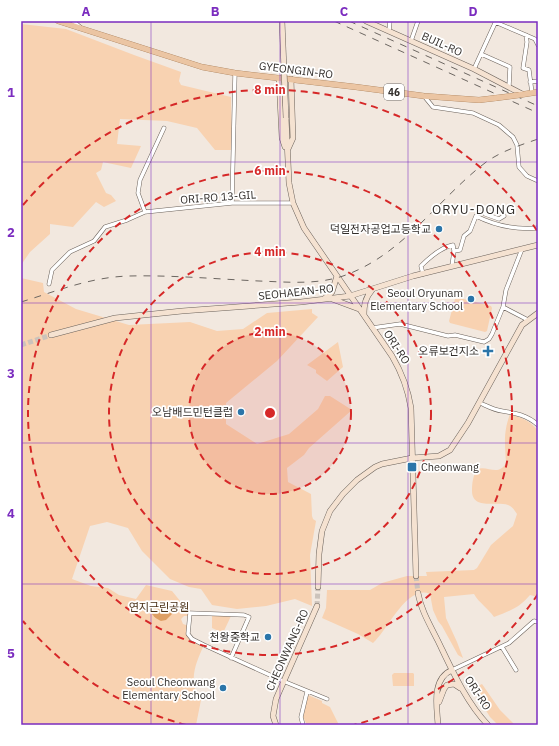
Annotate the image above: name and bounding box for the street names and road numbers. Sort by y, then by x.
street label: BUIL-RO [419,29,465,59]
street label: GYEONGIN-RO [258,59,334,82]
road number: 46 [384,84,404,100]
street label: ORI-RO 13-GIL [180,187,257,207]
street label: SEOHAEAN-RO [258,281,335,303]
street label: ORI-RO [381,327,413,367]
street label: CHEONWANG-RO [263,607,311,693]
street label: ORI-RO [462,673,494,713]

